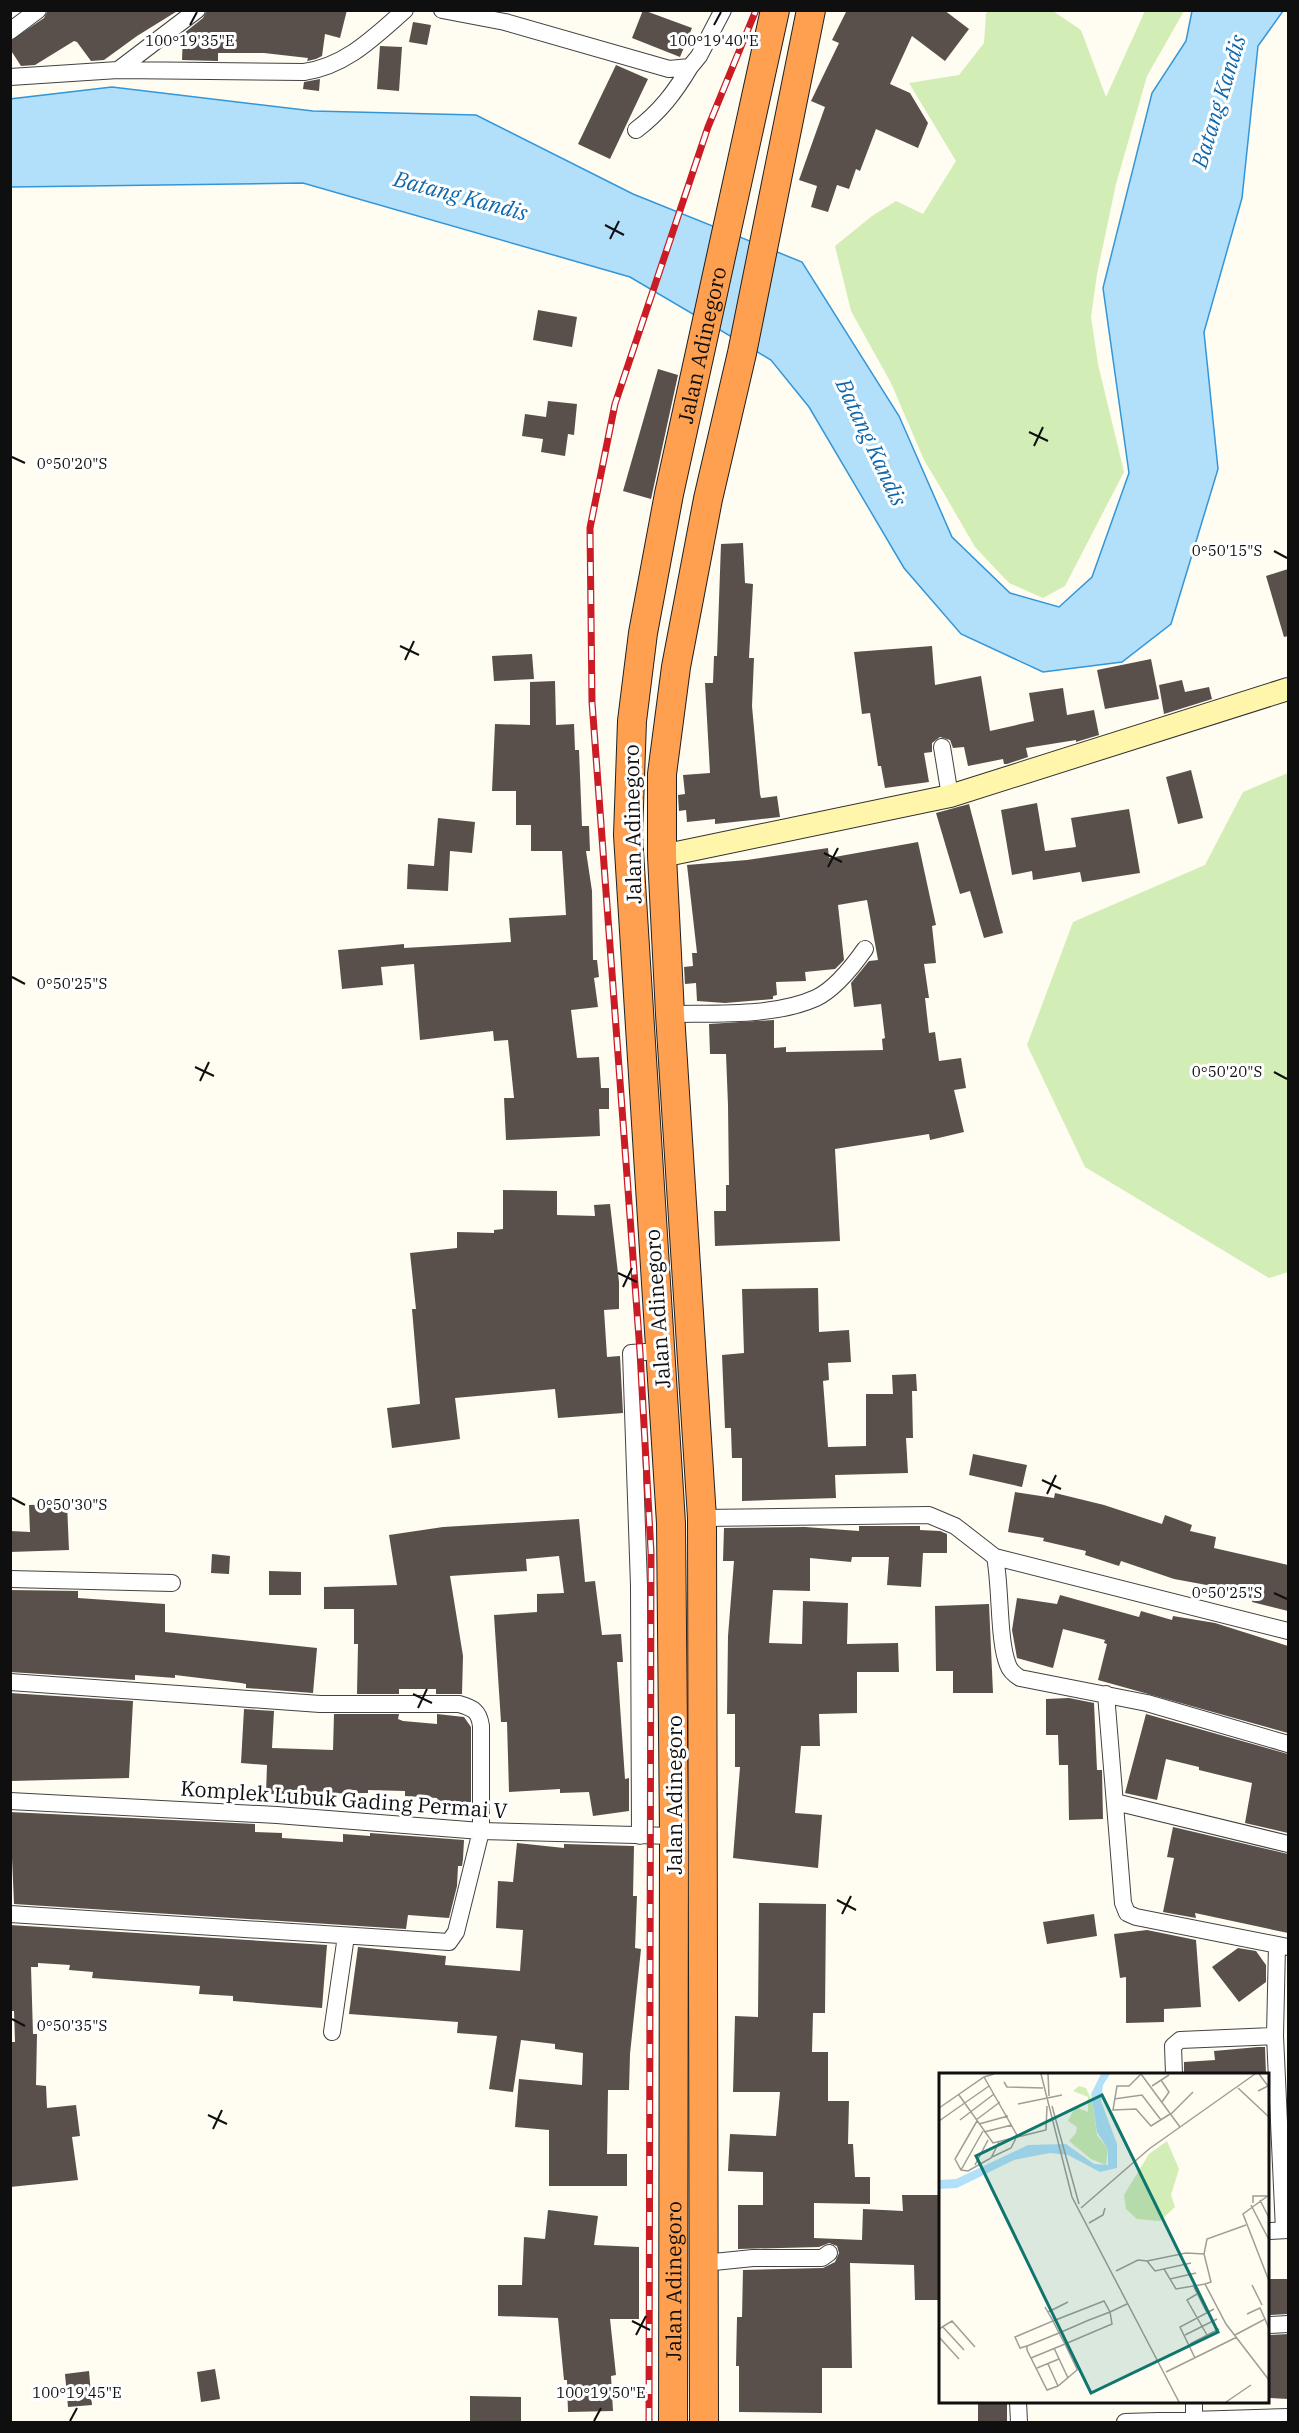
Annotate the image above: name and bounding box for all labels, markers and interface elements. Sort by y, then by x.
water label: Batang Kandis [1184,30,1252,172]
text: 100°19'35"E [145,31,235,50]
text: 100°19'40"E [669,31,759,50]
water label: Batang Kandis [390,163,532,227]
street label: Jalan Adinegoro [671,264,732,426]
water label: Batang Kandis [829,373,915,511]
text: 0°50'20"S [37,454,107,473]
text: 0°50'15"S [1192,541,1262,560]
street label: Jalan Adinegoro [617,744,647,904]
text: 0°50'25"S [37,974,107,993]
text: 0°50'20"S [1192,1062,1262,1081]
street label: Jalan Adinegoro [637,1228,677,1390]
text: 0°50'30"S [37,1495,107,1514]
text: 0°50'25"S [1192,1583,1262,1602]
street label: Jalan Adinegoro [660,1715,688,1875]
street label: Komplek Lubuk Gading Permai V [180,1774,509,1824]
text: 0°50'35"S [37,2016,107,2035]
inset map [939,2073,1269,2403]
street label: Jalan Adinegoro [659,2201,687,2361]
text: 100°19'45"E [32,2383,122,2402]
text: 100°19'50"E [556,2383,646,2402]

